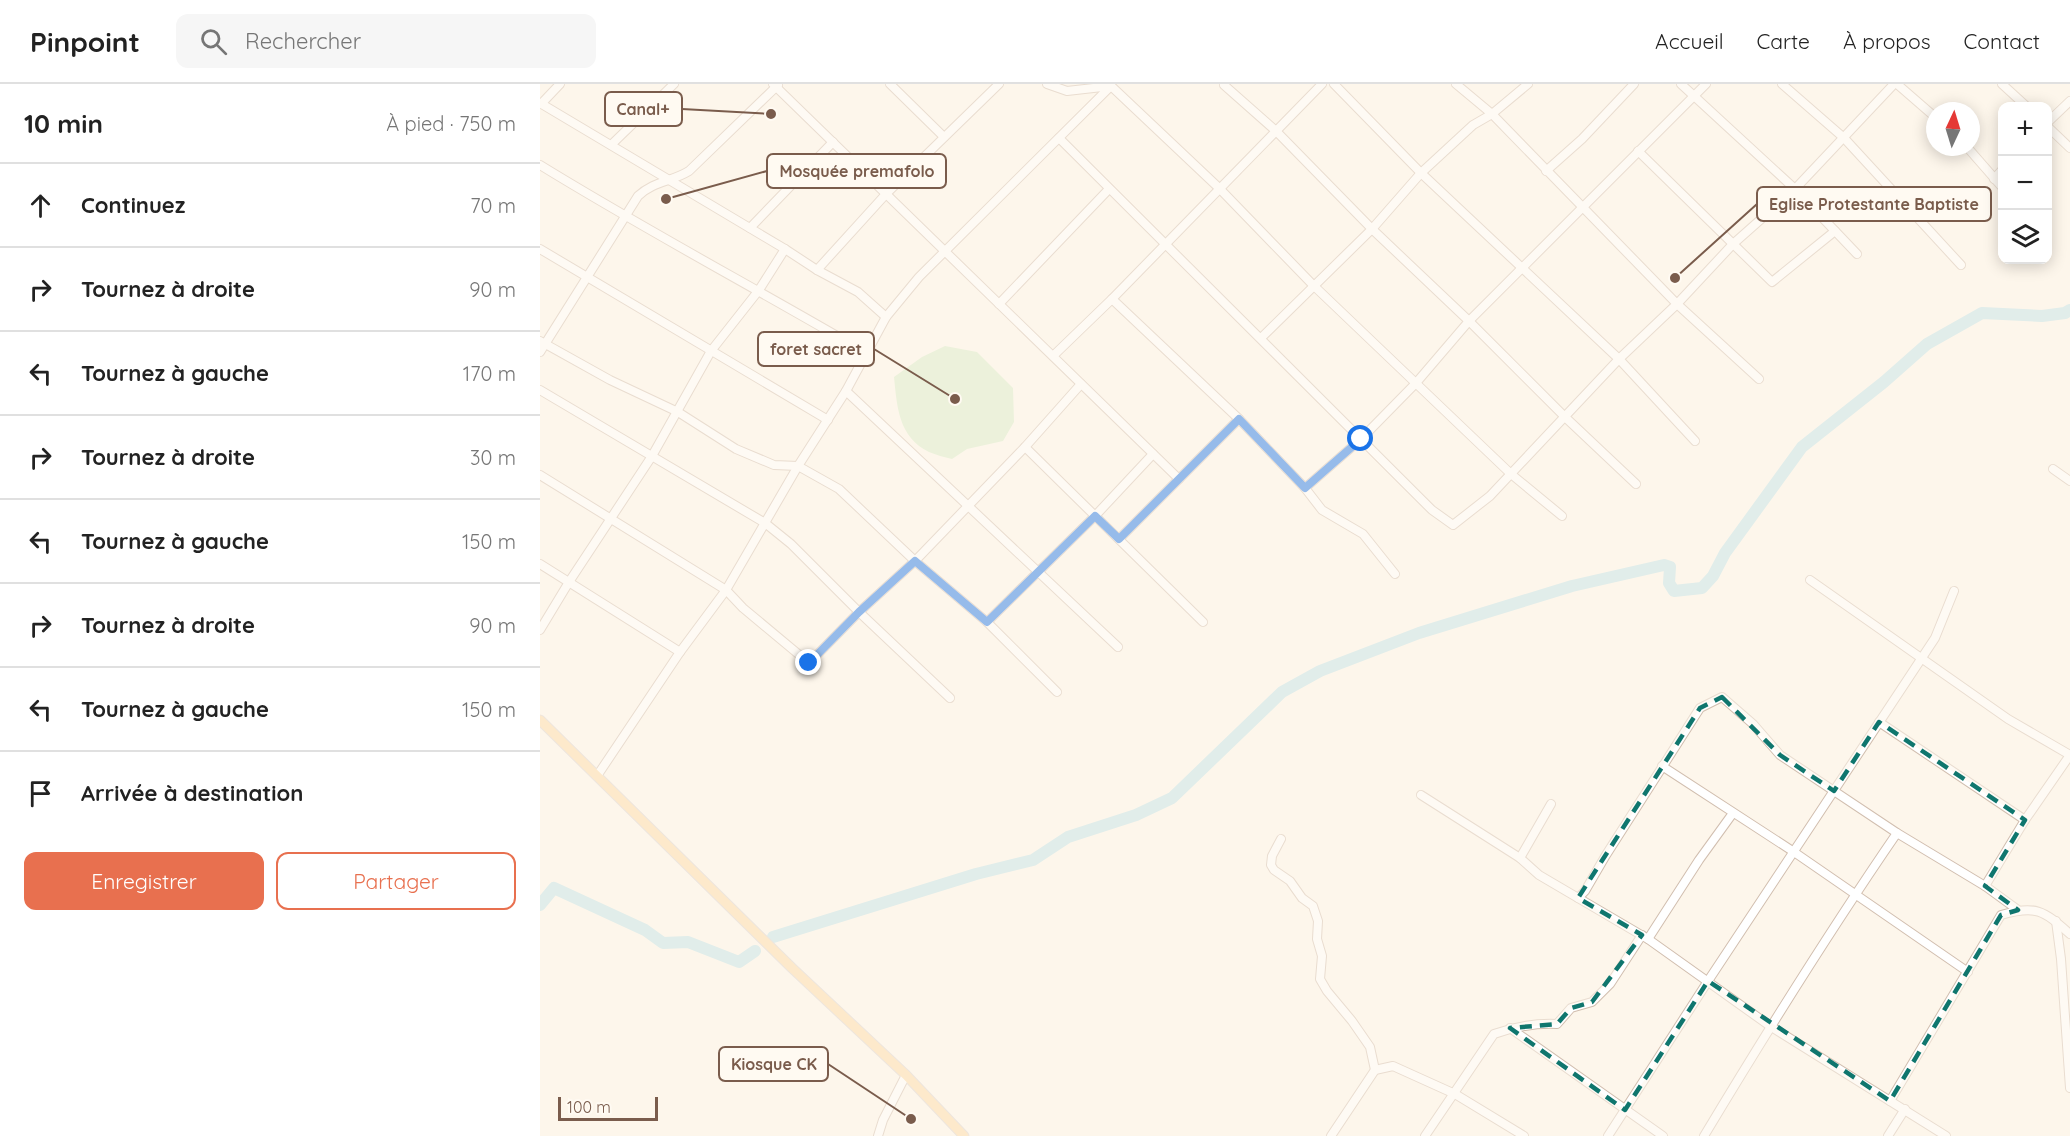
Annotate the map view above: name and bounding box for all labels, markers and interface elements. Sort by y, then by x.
search box [176,14,596,68]
text: Pinpoint [30,24,140,59]
icon: search [197,25,230,58]
text: Rechercher [245,27,361,55]
text: Accueil [1655,28,1724,54]
text: Carte [1757,28,1810,54]
text: À propos [1843,28,1931,54]
text: Contact [1964,28,2040,54]
callout: Canal+ [605,92,682,126]
text: Canal+ [616,99,670,119]
north arrow [1926,102,1980,156]
map controls [1998,102,2052,264]
button: + [1998,102,2052,156]
text: 10 min [24,107,103,140]
text: À pied · 750 m [386,111,516,136]
callout: Mosquée premafolo [767,154,946,188]
button: − [1998,156,2052,210]
text: Mosquée premafolo [779,161,935,181]
callout: Eglise Protestante Baptiste [1757,187,1991,221]
icon: ahead [24,189,57,222]
text: Continuez [81,191,185,219]
text: 70 m [470,193,516,218]
text: Eglise Protestante Baptiste [1769,194,1979,214]
button: layers [1998,210,2052,264]
icon: right [24,273,57,306]
text: Tournez à droite [81,275,255,303]
text: 90 m [469,277,516,302]
callout: foret sacret [758,332,874,366]
text: foret sacret [770,339,862,359]
icon: left [24,357,57,390]
text: Tournez à gauche [81,359,269,387]
text: 170 m [463,361,516,386]
route start [1347,425,1373,451]
icon: right [24,441,57,474]
text: Tournez à droite [81,443,255,471]
text: 30 m [470,445,516,470]
icon: left [24,525,57,558]
text: Tournez à gauche [81,527,269,555]
text: 150 m [462,529,516,554]
icon: right [24,609,57,642]
text: Tournez à droite [81,611,255,639]
text: 90 m [469,613,516,638]
route end [795,649,821,675]
icon: left [24,693,57,726]
text: Tournez à gauche [81,695,269,723]
text: 150 m [462,697,516,722]
icon: arrive [24,777,57,810]
text: Arrivée à destination [81,779,303,807]
button: Enregistrer [24,852,264,910]
button: Partager [276,852,516,910]
callout: Kiosque CK [719,1047,828,1081]
text: Kiosque CK [731,1054,817,1074]
scale bar [558,1094,658,1122]
text: 100 m [567,1097,611,1117]

